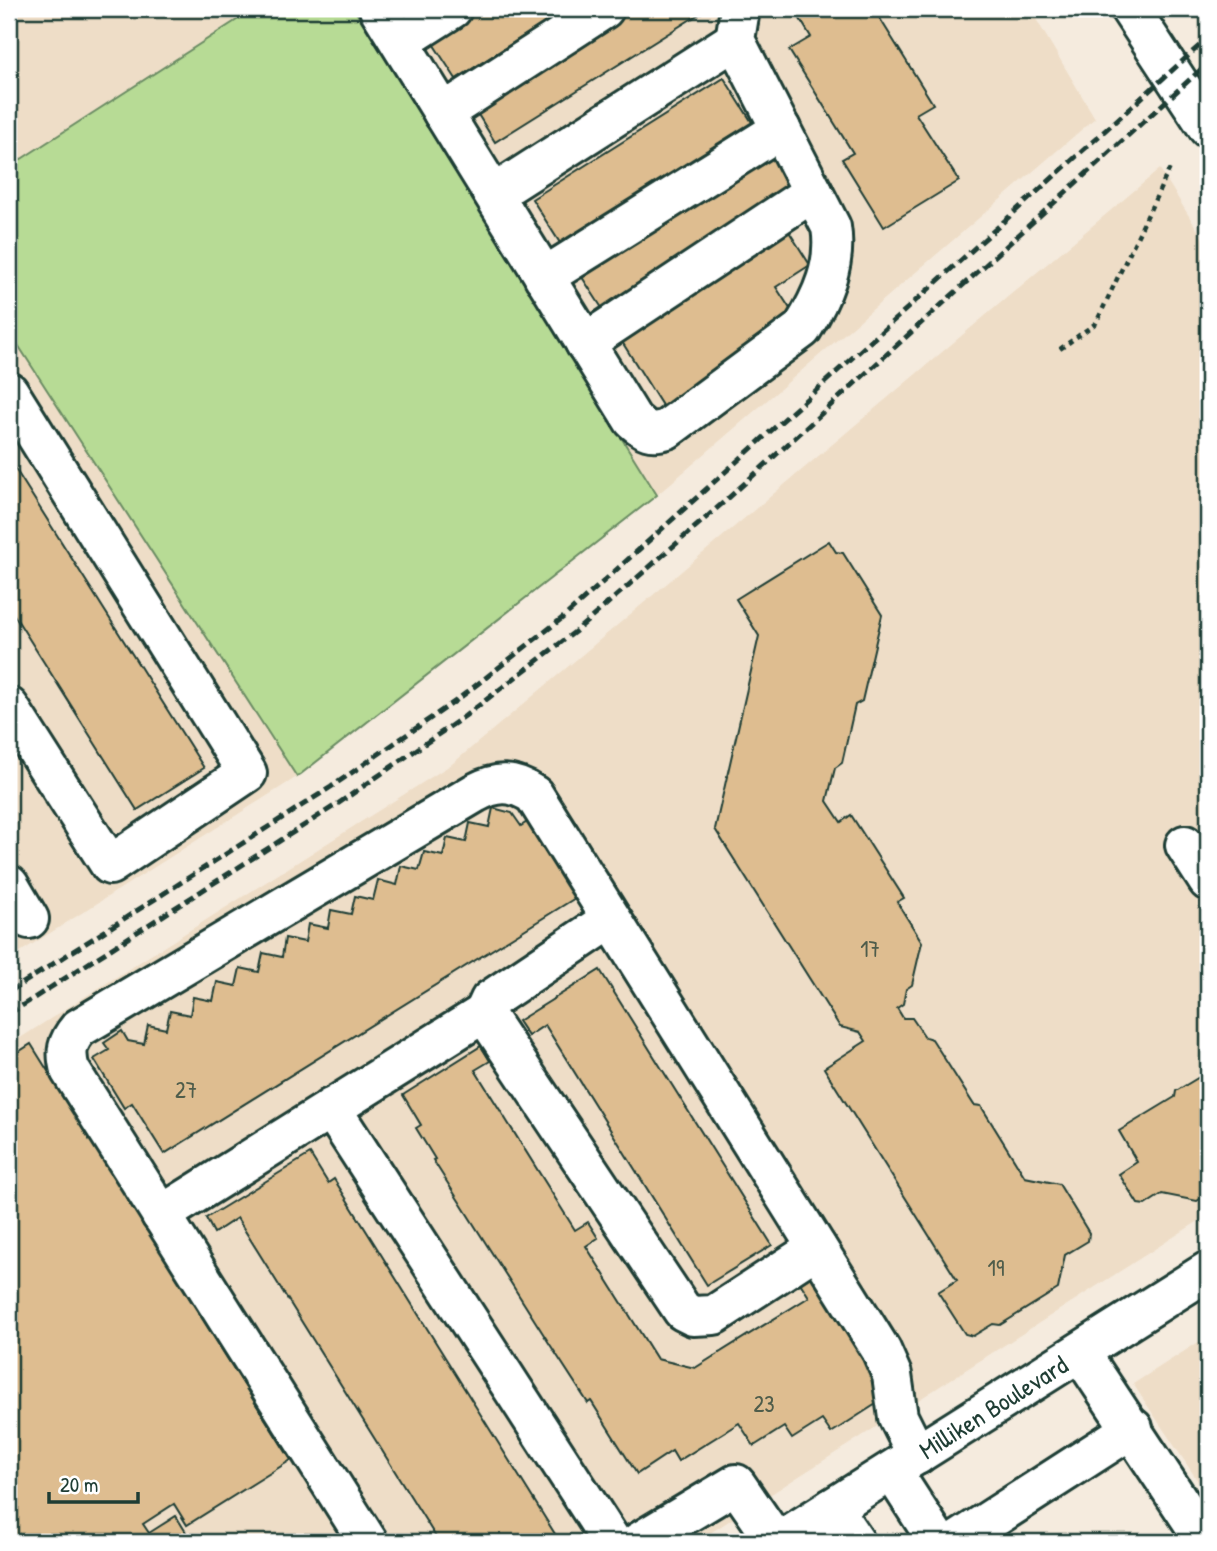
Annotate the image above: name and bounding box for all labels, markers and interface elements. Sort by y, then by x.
house number: 17 [860,933,880,964]
house number: 27 [175,1074,197,1105]
house number: 19 [988,1252,1004,1283]
street label: Milliken Boulevard [912,1347,1074,1467]
house number: 23 [753,1388,775,1419]
scale bar [49,1460,138,1504]
text: 20 m [60,1470,98,1499]

